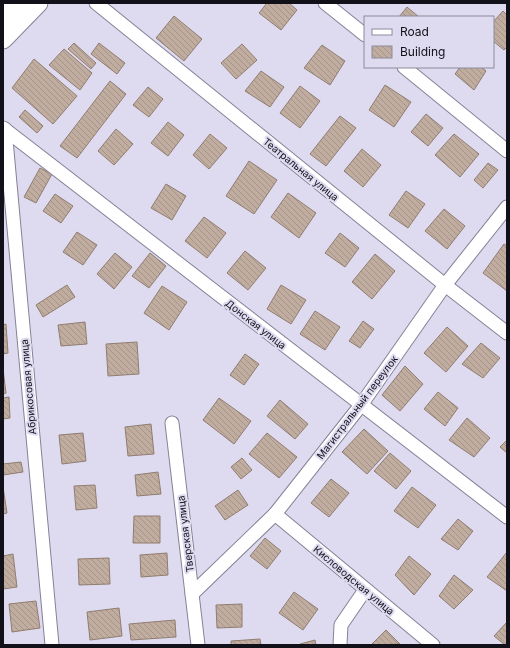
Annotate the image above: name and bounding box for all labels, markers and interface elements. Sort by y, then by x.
legend [364,16,494,68]
text: Road [400,24,429,39]
text: Building [400,44,445,59]
street label: Театральная улица [261,135,341,203]
street label: Донская улица [223,297,289,351]
street label: Абрикосовая улица [18,339,38,435]
street label: Магистральный переулок [314,352,400,461]
street label: Тверская улица [174,495,196,573]
street label: Кисловодская улица [311,543,397,617]

